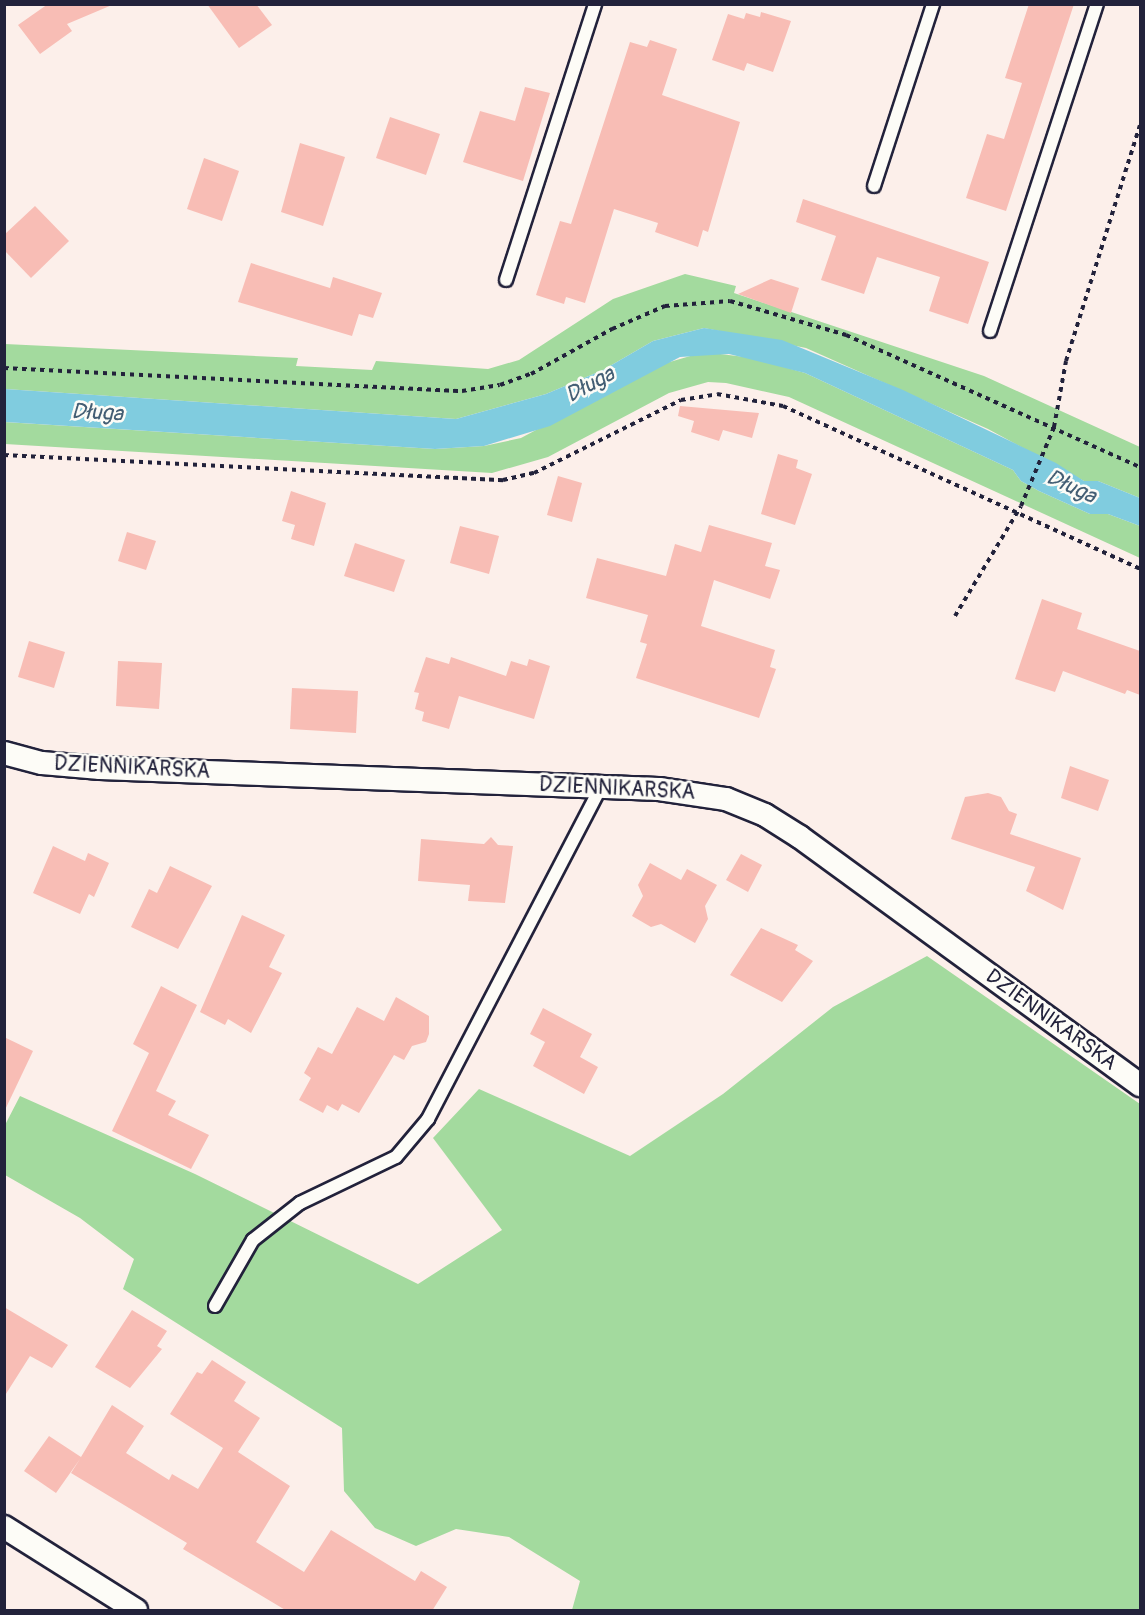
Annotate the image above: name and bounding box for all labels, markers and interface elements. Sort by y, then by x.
water label: Długa [561,361,619,409]
water label: Długa [71,398,123,428]
water label: Długa [1042,464,1100,510]
street label: DZIENNIKARSKA [53,751,211,785]
street label: DZIENNIKARSKA [538,772,696,806]
street label: DZIENNIKARSKA [980,964,1122,1076]

